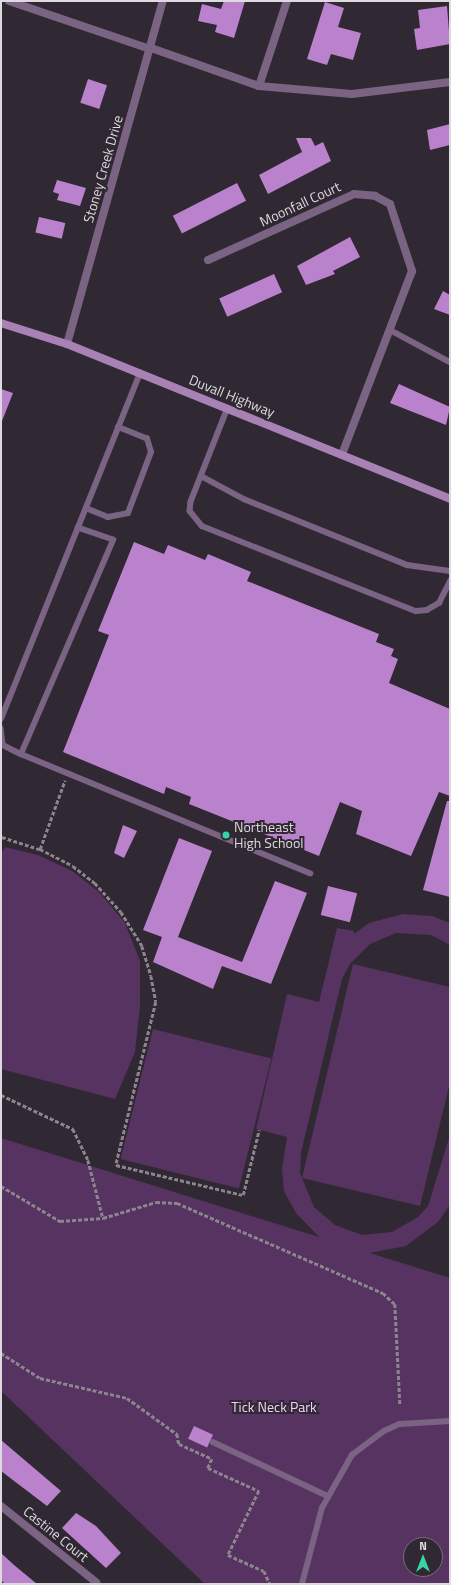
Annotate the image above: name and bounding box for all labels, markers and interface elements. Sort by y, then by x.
street label: Stoney Creek Drive [80,113,126,225]
street label: Moonfall Court [257,178,343,230]
street label: Duvall Highway [187,371,277,421]
place label: Northeast High School [234,819,304,852]
marker: Northeast High School [221,830,231,840]
park label: Tick Neck Park [231,1399,317,1415]
street label: Castine Court [20,1503,92,1565]
north arrow [403,1537,443,1577]
text: N [419,1538,427,1554]

